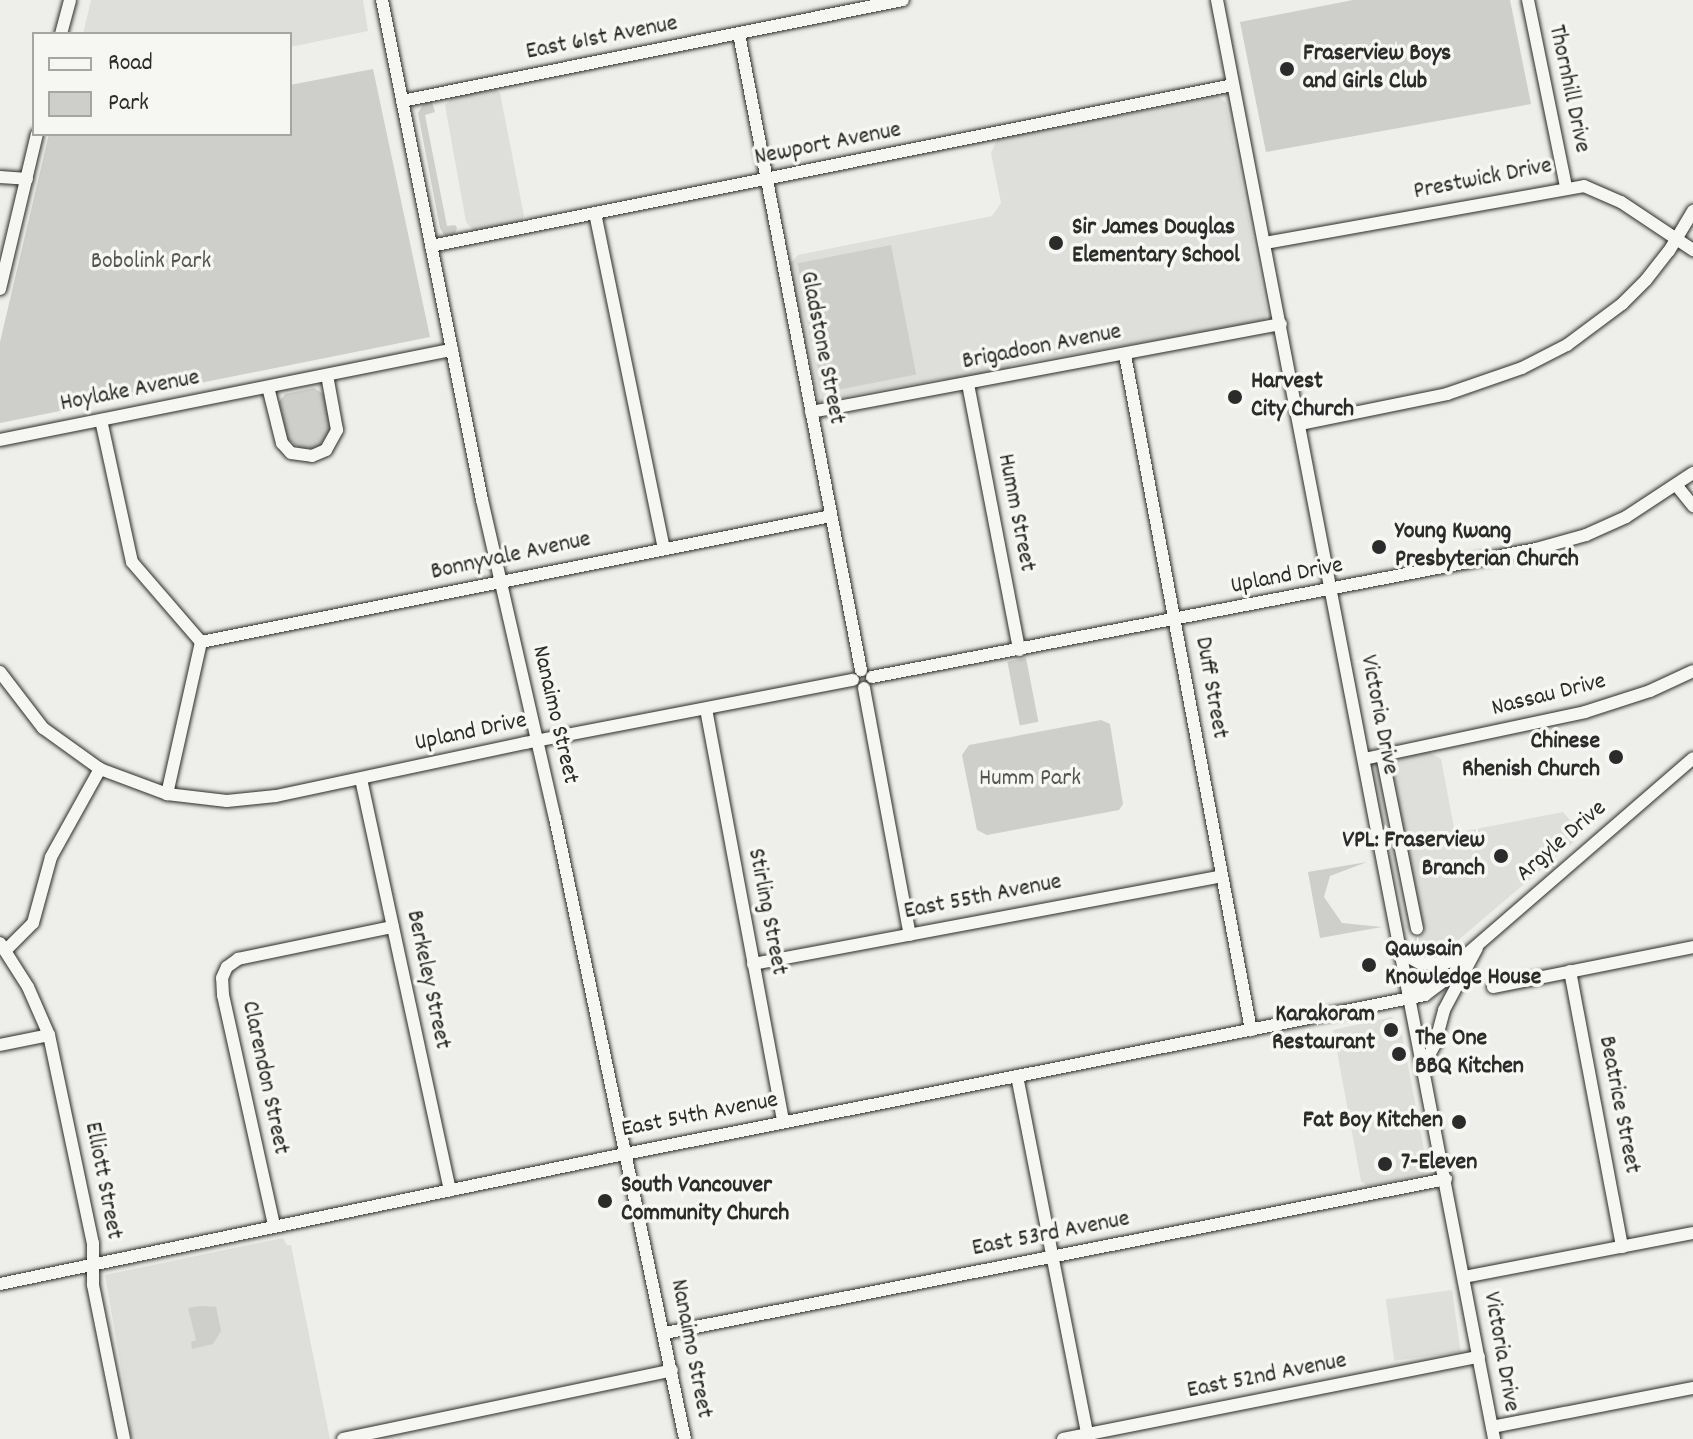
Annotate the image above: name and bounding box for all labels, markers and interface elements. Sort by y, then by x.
street label: East 61st Avenue [524,10,680,68]
street label: Thornhill Drive [1540,23,1596,155]
legend [32,32,292,136]
place label: Fraserview Boys and Girls Club [1303,41,1451,97]
text: Road [108,47,153,81]
marker: Fraserview Boys and Girls Club [1278,60,1296,78]
text: Park [108,87,149,121]
street label: Newport Avenue [752,117,904,173]
street label: Prestwick Drive [1411,152,1555,208]
place label: Sir James Douglas Elementary School [1072,215,1240,271]
marker: Sir James Douglas Elementary School [1047,234,1065,252]
park label: Bobolink Park [91,249,211,277]
street label: Gladstone Street [792,269,850,427]
street label: Brigadoon Avenue [960,318,1124,378]
street label: Hoylake Avenue [58,364,202,420]
place label: Harvest City Church [1251,369,1354,425]
marker: Harvest City Church [1226,388,1244,406]
street label: Humm Street [989,452,1041,574]
place label: Young Kwang Presbyterian Church [1395,519,1579,575]
street label: Bonnyvale Avenue [428,526,594,588]
marker: Young Kwang Presbyterian Church [1370,538,1388,556]
street label: Upland Drive [1228,552,1346,602]
street label: Duff Street [1187,635,1233,741]
street label: Nanaimo Street [524,643,584,787]
street label: Victoria Drive [1352,653,1404,777]
street label: Nassau Drive [1489,668,1609,724]
street label: Upland Drive [412,707,530,759]
place label: Chinese Rhenish Church [1462,729,1600,785]
marker: Chinese Rhenish Church [1607,748,1625,766]
park label: Humm Park [979,766,1081,794]
street label: Argyle Drive [1511,795,1613,889]
place label: VPL: Fraserview Branch [1342,828,1485,884]
street label: Stirling Street [740,846,792,978]
marker: VPL: Fraserview Branch [1492,847,1510,865]
street label: East 55th Avenue [902,869,1064,927]
street label: Berkeley Street [398,908,456,1052]
place label: Qawsain Knowledge House [1385,937,1541,993]
marker: Qawsain Knowledge House [1360,956,1378,974]
street label: Clarendon Street [234,999,294,1157]
place label: Karakoram Restaurant [1272,1002,1375,1058]
marker: Karakoram Restaurant [1382,1021,1400,1039]
place label: The One BBQ Kitchen [1415,1026,1524,1082]
street label: Beatrice Street [1591,1034,1645,1176]
marker: The One BBQ Kitchen [1390,1045,1408,1063]
street label: East 54th Avenue [619,1087,781,1145]
place label: Fat Boy Kitchen [1303,1108,1443,1136]
marker: Fat Boy Kitchen [1450,1113,1468,1131]
street label: Elliott Street [77,1120,127,1242]
place label: 7-Eleven [1401,1150,1477,1178]
marker: 7-Eleven [1376,1155,1394,1173]
place label: South Vancouver Community Church [621,1173,789,1229]
marker: South Vancouver Community Church [596,1192,614,1210]
street label: East 53rd Avenue [970,1206,1132,1264]
street label: Nanaimo Street [662,1277,718,1421]
street label: Victoria Drive [1475,1290,1525,1414]
street label: East 52nd Avenue [1185,1347,1349,1407]

